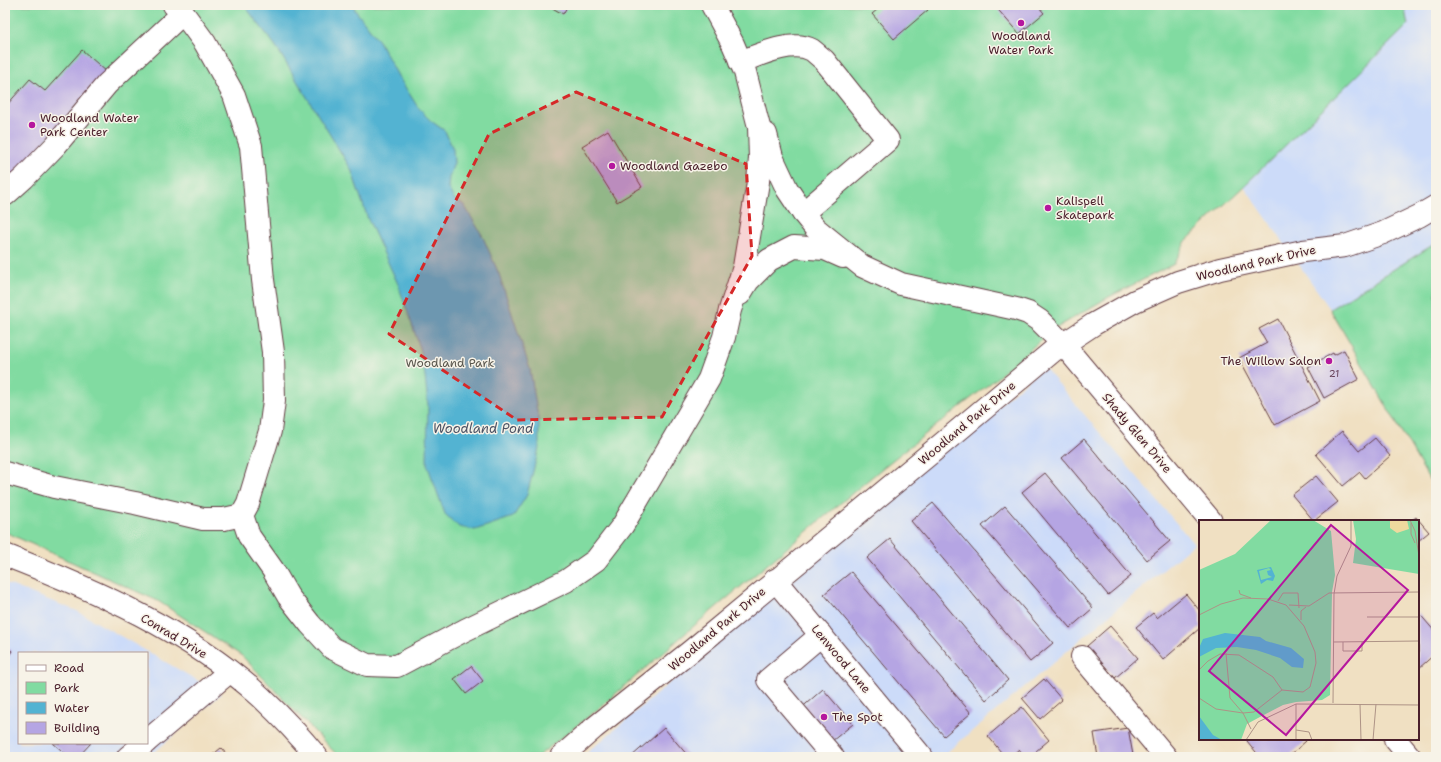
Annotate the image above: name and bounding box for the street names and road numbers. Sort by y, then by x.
street label: Woodland Park Drive [1195,241,1318,285]
street label: Woodland Park Drive [915,377,1019,468]
street label: Shady Glen Drive [1099,390,1175,477]
street label: Woodland Park Drive [665,583,769,674]
street label: Conrad Drive [138,610,210,662]
street label: Lenwood Lane [808,621,875,697]

